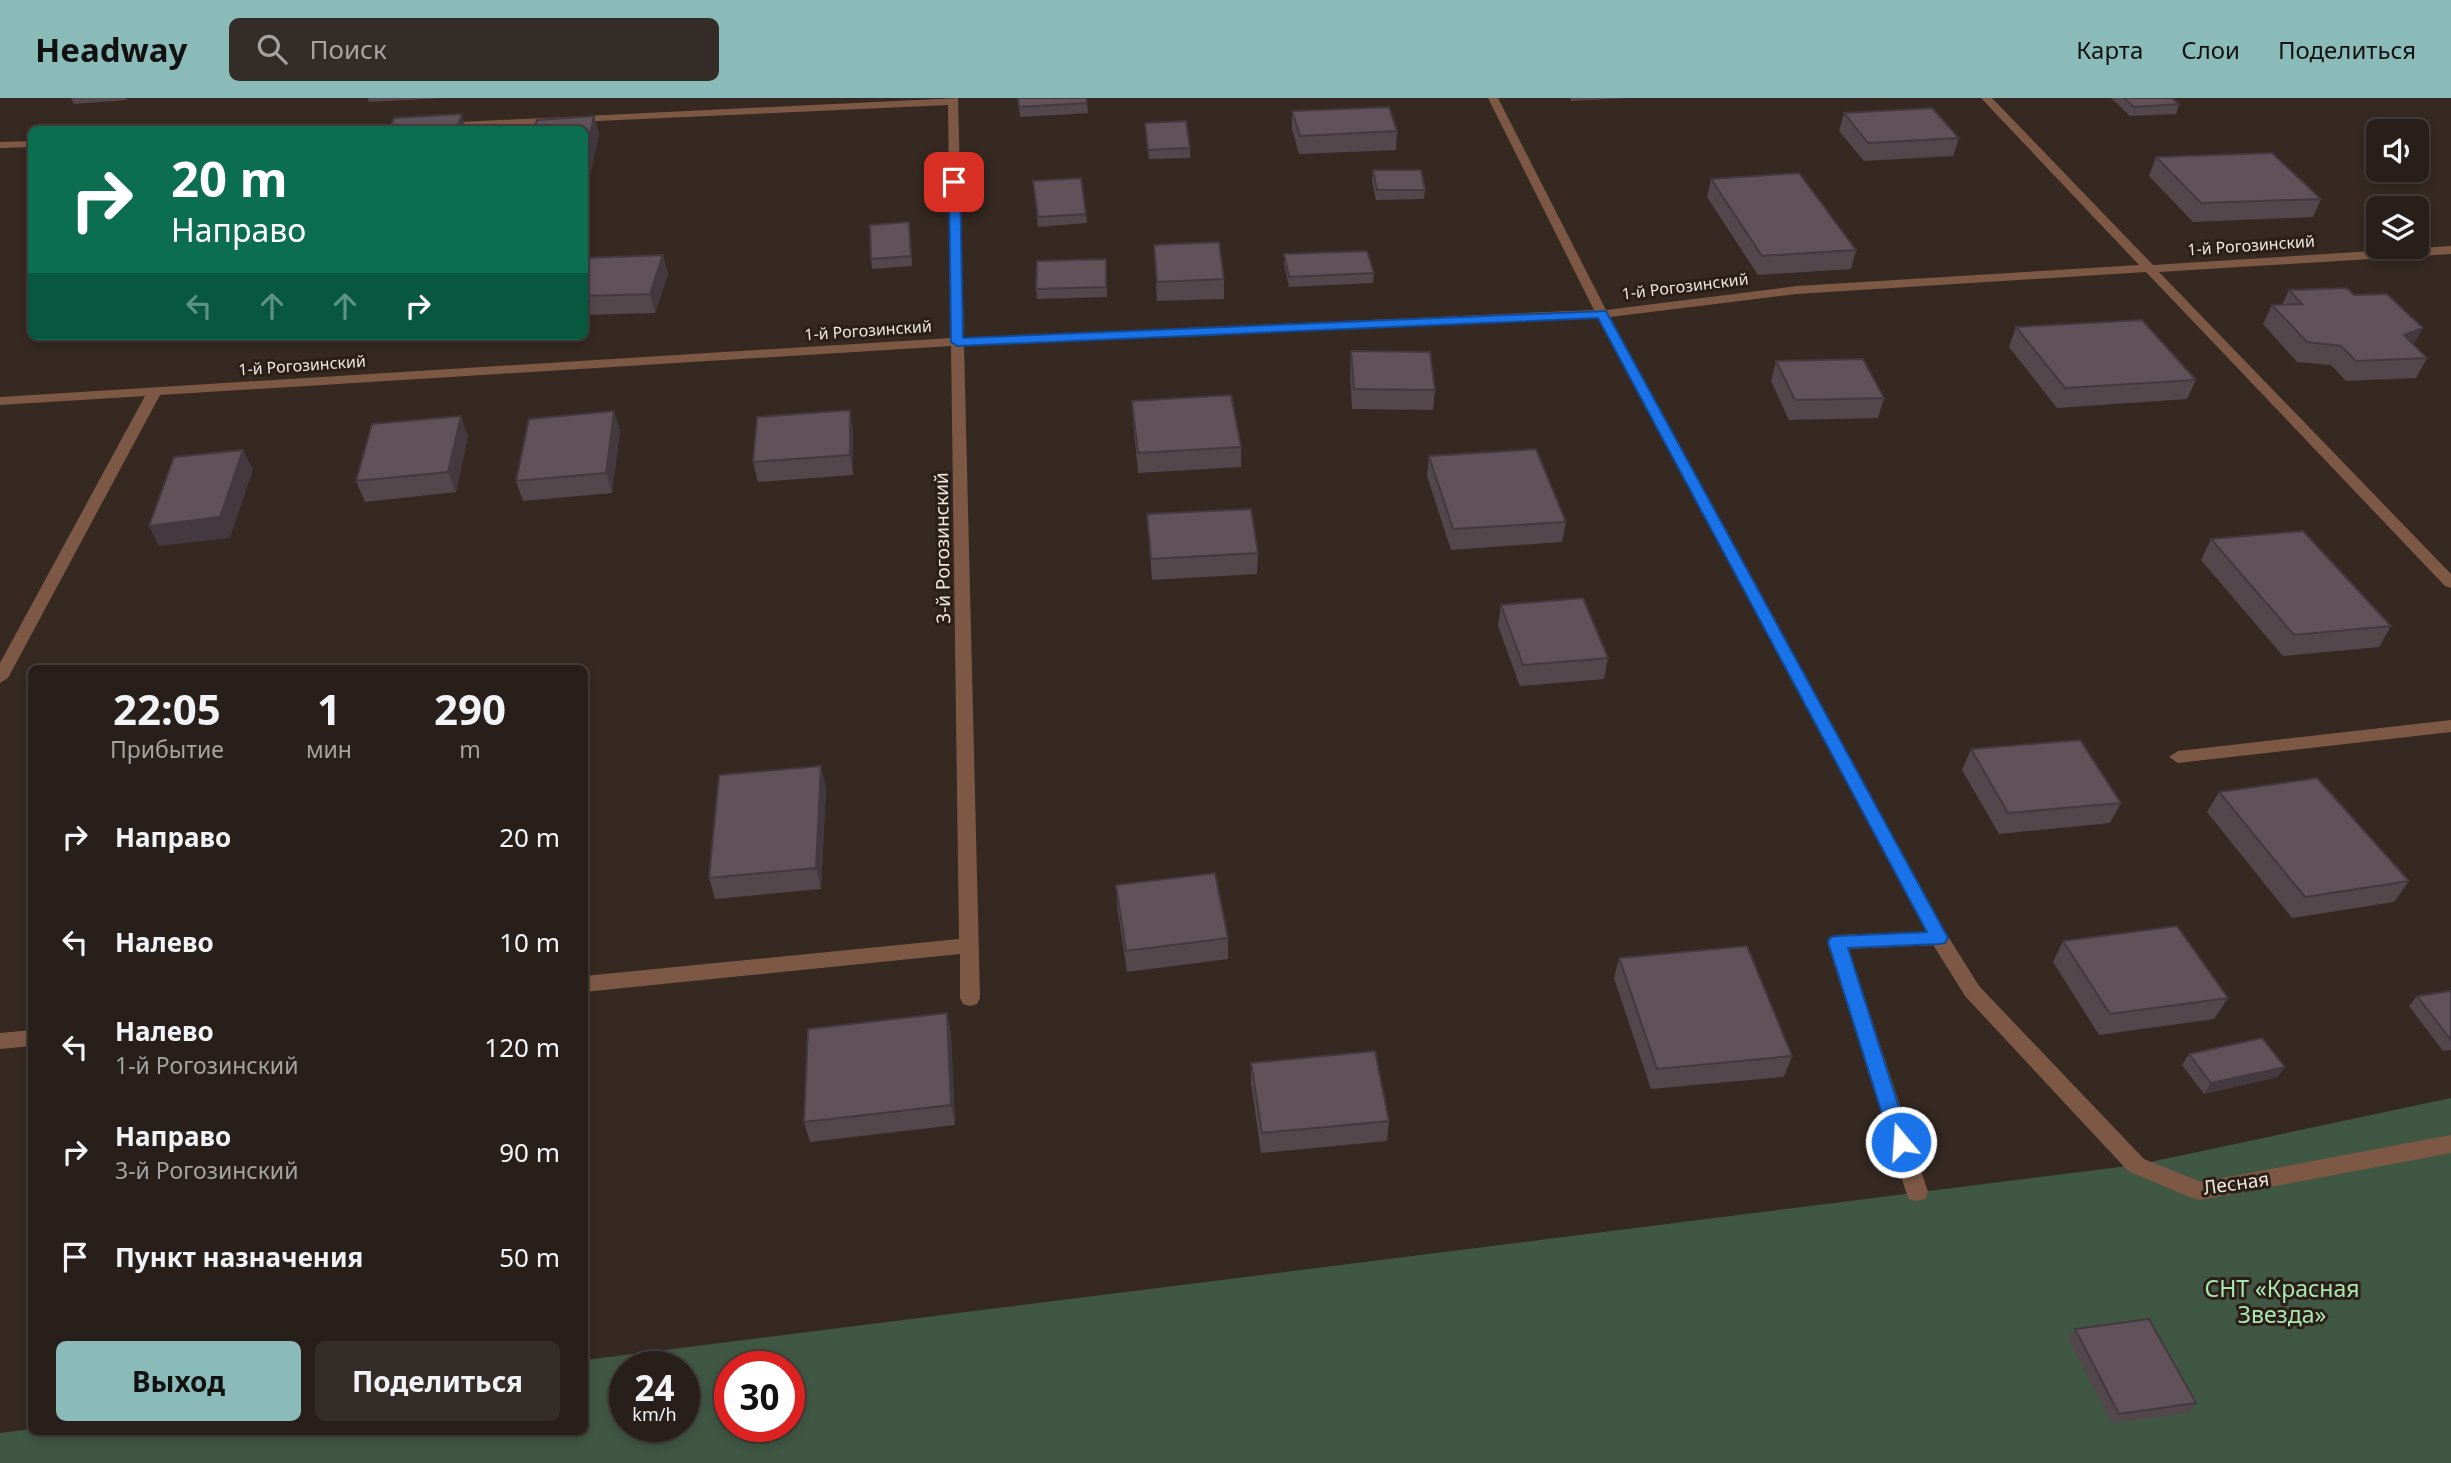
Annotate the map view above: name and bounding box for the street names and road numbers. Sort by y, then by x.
street label: 1-й Рогозинский [2187,230,2315,260]
street label: 1-й Рогозинский [1620,267,1750,305]
street label: 1-й Рогозинский [804,315,932,345]
street label: 1-й Рогозинский [238,350,366,380]
street label: 3-й Рогозинский [928,472,956,624]
street label: Лесная [2201,1166,2271,1200]

